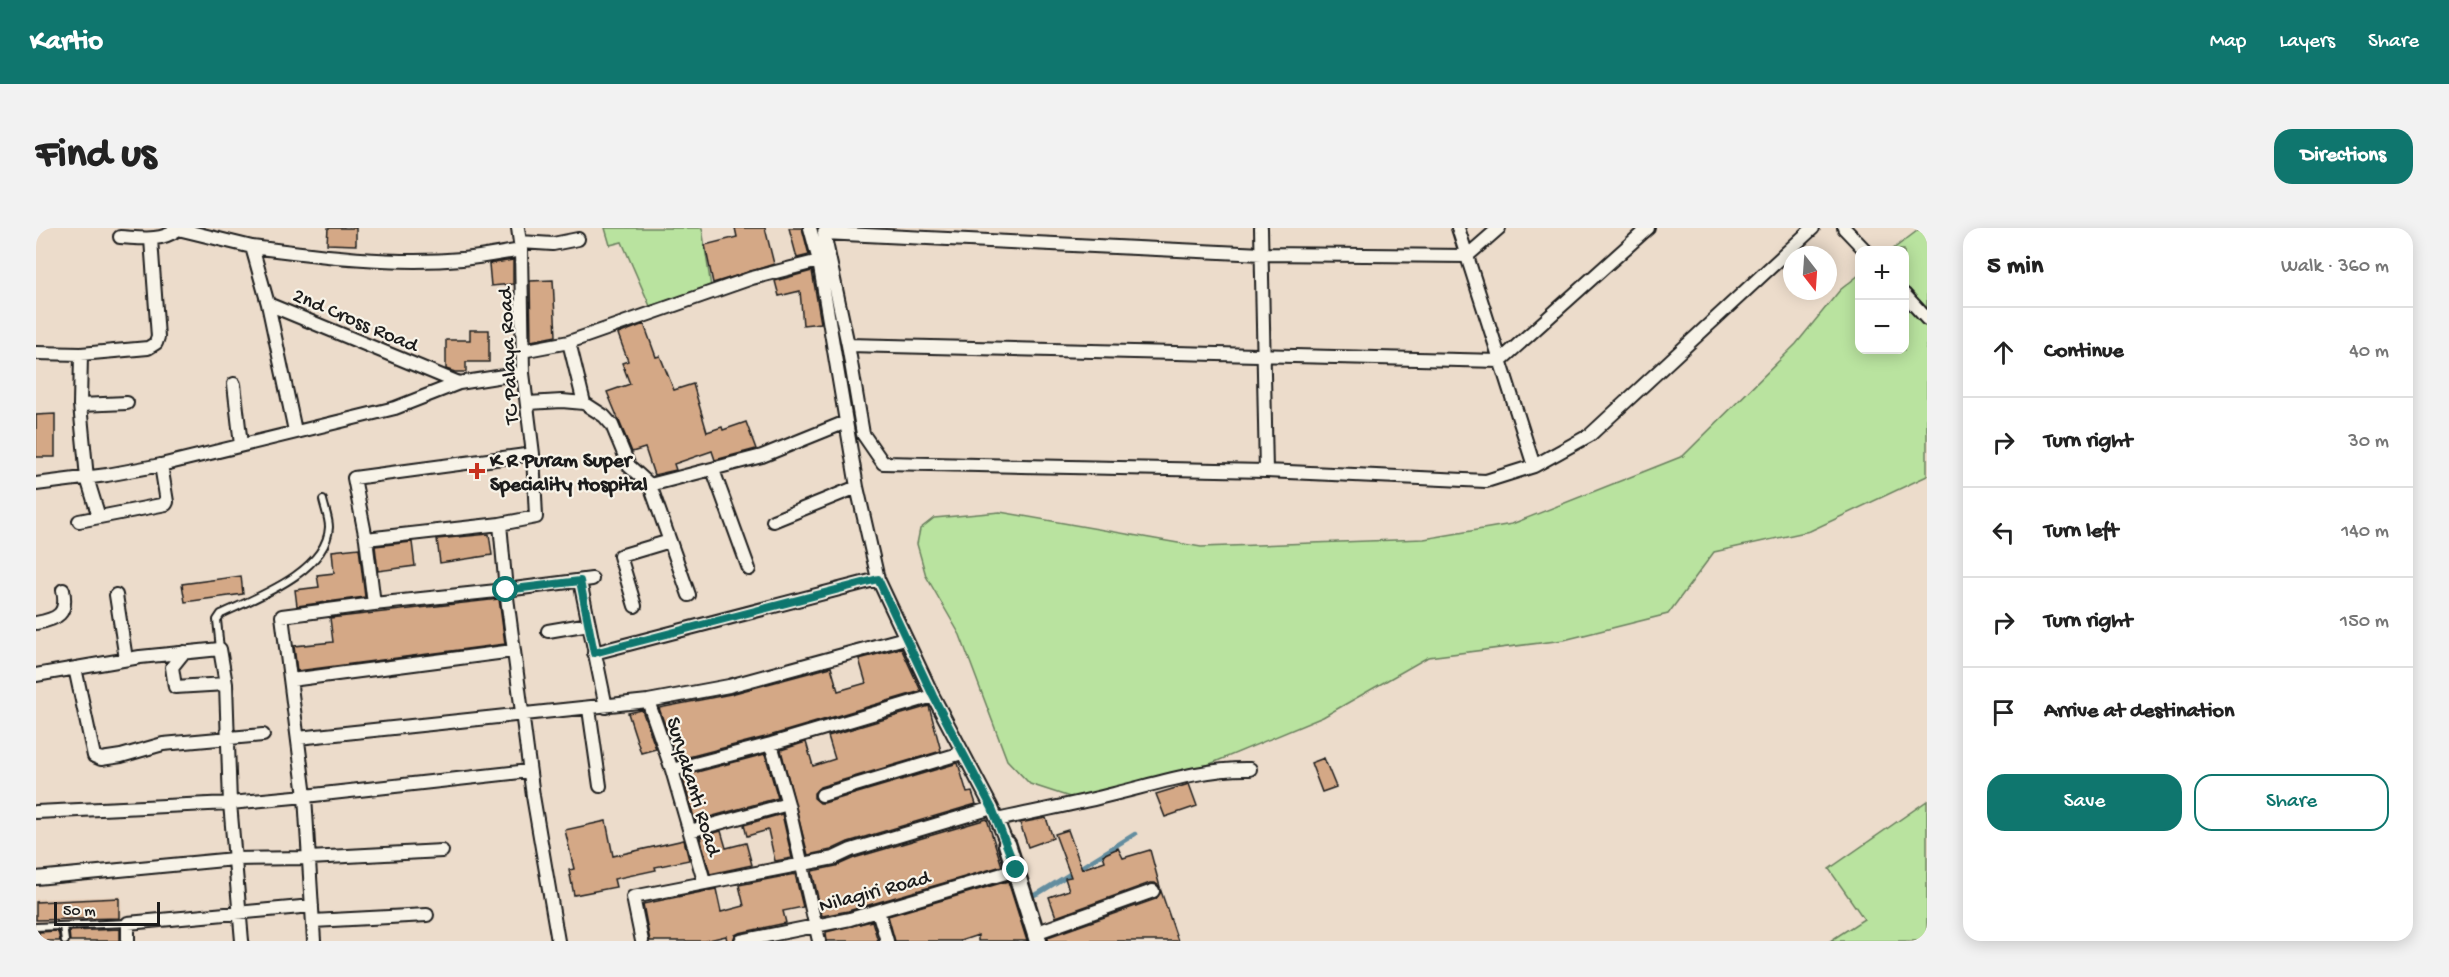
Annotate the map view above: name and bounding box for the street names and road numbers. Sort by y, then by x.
street label: 2nd Cross Road [288,285,423,360]
street label: TC Palaya Road [494,285,527,426]
street label: Suryakanti Road [659,715,725,861]
street label: Nilagiri Road [817,866,935,920]

